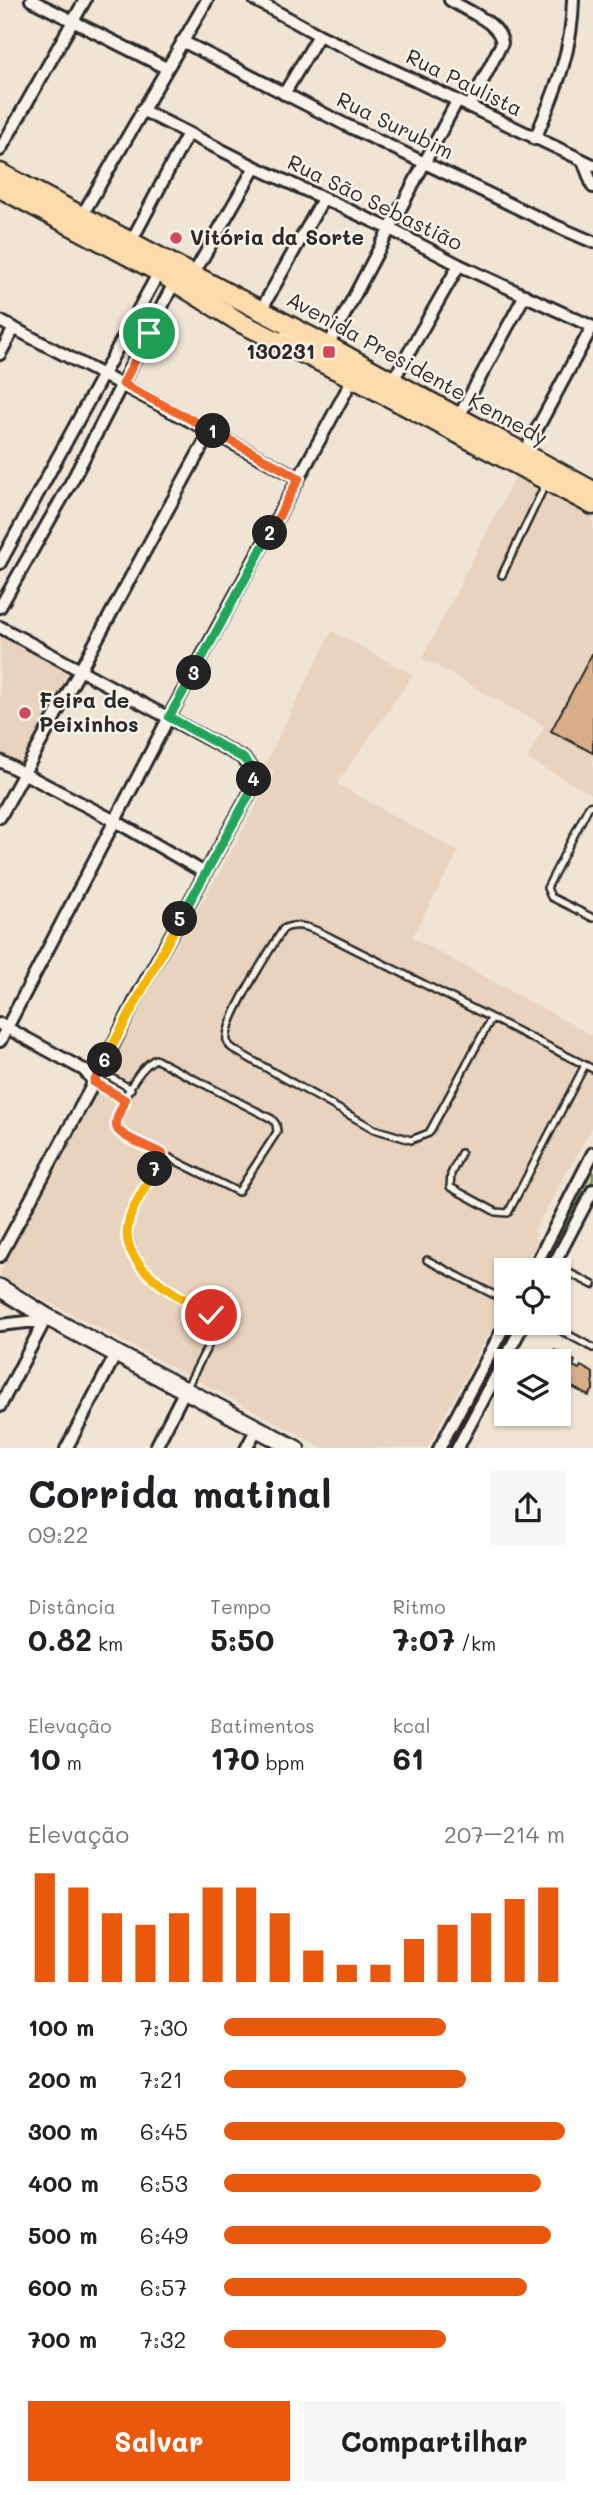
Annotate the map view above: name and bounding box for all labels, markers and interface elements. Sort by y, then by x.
street label: Rua Paulista [402,42,527,121]
street label: Rua Surubim [333,85,458,165]
street label: Rua São Sebastião [284,148,468,256]
place label: Vitória da Sorte [190,223,364,250]
marker: Vitória da Sorte [168,230,184,246]
street label: Avenida Presidente Kennedy [283,285,553,451]
pin [119,303,179,363]
icon: arrive [130,314,168,352]
place label: 130231 [246,337,315,364]
marker: 130231 [321,344,337,360]
pin: 1 [196,414,230,448]
text: 1 [208,418,217,443]
pin: 2 [252,516,288,550]
text: 2 [264,520,275,545]
pin: 3 [176,656,212,690]
text: 3 [188,660,199,685]
place label: Feira de Peixinhos [39,686,139,737]
marker: Feira de Peixinhos [17,705,33,721]
pin: 4 [236,762,272,796]
text: 4 [247,766,260,791]
pin: 5 [162,902,198,936]
text: 5 [174,906,185,931]
pin: 6 [88,1042,122,1078]
text: 6 [99,1047,110,1072]
pin: 7 [138,1152,172,1186]
text: 7 [149,1156,160,1181]
map controls [494,1258,571,1426]
button: locate [494,1258,571,1335]
pin [181,1285,241,1345]
icon: check [192,1296,230,1334]
button: layers [494,1349,571,1426]
text: Corrida matinal [28,1468,331,1518]
button: share [491,1471,565,1545]
text: 09:22 [28,1519,89,1549]
text: Distância [28,1594,116,1619]
text: Tempo [210,1594,271,1619]
text: Ritmo [393,1594,445,1619]
text: 0.82 [28,1619,92,1659]
text: 5:50 [210,1619,274,1659]
text: 7:07 [393,1619,455,1659]
text: km [92,1631,123,1656]
text: /km [455,1631,496,1656]
text: Elevação [28,1713,112,1738]
text: Batimentos [210,1713,314,1738]
text: kcal [393,1713,431,1738]
text: 10 [28,1738,61,1778]
text: 170 [210,1738,260,1778]
text: 61 [393,1738,424,1778]
text: m [61,1750,82,1775]
text: bpm [260,1750,305,1775]
text: Elevação [28,1819,129,1849]
text: 207–214 m [444,1819,565,1849]
text: 100 m [28,2012,94,2042]
text: 7:30 [140,2012,188,2042]
text: 200 m [28,2064,97,2094]
text: 7:21 [140,2064,183,2094]
text: 300 m [28,2116,98,2146]
text: 6:45 [140,2116,188,2146]
text: 400 m [28,2168,99,2198]
text: 6:53 [140,2168,188,2198]
text: 500 m [28,2220,98,2250]
text: 6:49 [140,2220,188,2250]
text: 600 m [28,2272,98,2302]
text: 6:57 [140,2272,187,2302]
text: 700 m [28,2324,97,2354]
text: 7:32 [140,2324,186,2354]
button: Salvar [28,2401,290,2481]
button: Compartilhar [304,2401,565,2481]

